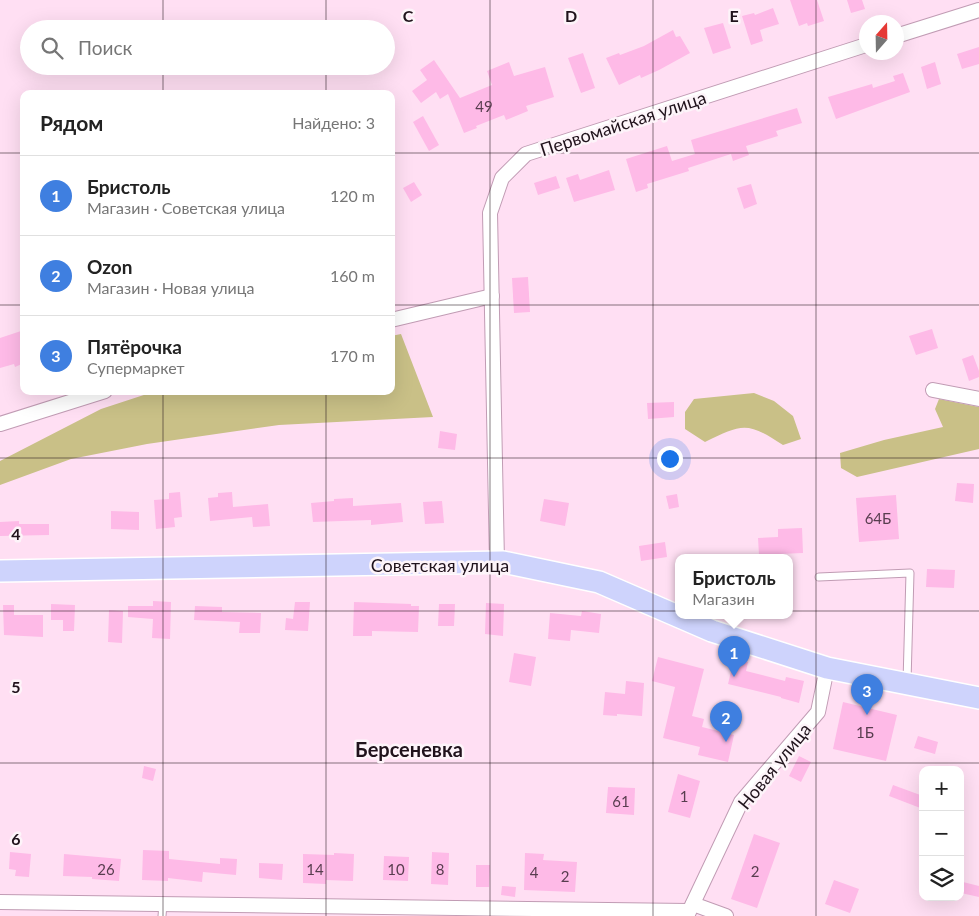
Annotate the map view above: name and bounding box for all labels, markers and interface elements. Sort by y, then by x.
text: C [403,6,414,25]
text: D [565,6,577,25]
text: E [729,6,739,25]
north arrow [859,15,904,60]
search box [20,20,395,75]
icon: search [38,34,66,62]
text: Поиск [78,36,132,59]
street label: Первомайская улица [537,86,709,160]
house number: 49 [475,97,493,115]
text: Рядом [40,110,103,135]
text: Найдено: 3 [292,113,375,132]
text: Бристоль [87,175,171,198]
text: 1 [51,186,61,205]
text: 120 m [330,186,375,205]
text: Магазин · Советская улица [87,198,285,217]
text: Ozon [87,255,132,278]
text: 2 [51,266,61,285]
text: 160 m [330,266,375,285]
text: Магазин · Новая улица [87,278,254,297]
text: Пятёрочка [87,335,182,358]
text: 3 [51,346,61,365]
text: 170 m [330,346,375,365]
text: Супермаркет [87,358,185,377]
your location [657,446,683,472]
house number: 64Б [865,509,891,527]
text: 4 [11,524,21,543]
street label: Советская улица [371,554,509,576]
popup [675,554,793,619]
text: Бристоль [692,566,776,589]
text: Магазин [692,589,755,608]
pin: 1 [718,636,750,677]
pin: 3 [851,674,883,715]
text: 5 [11,677,21,696]
pin: 2 [710,701,742,742]
street label: Новая улица [733,719,815,813]
house number: 1Б [856,723,874,741]
district label: Берсеневка [355,737,463,761]
map controls [919,766,964,901]
button: + [919,766,964,811]
house number: 1 [680,787,688,805]
house number: 61 [612,792,630,810]
button: − [919,811,964,856]
text: 6 [11,829,21,848]
button: layers [919,856,964,901]
house number: 26 [97,860,115,878]
house number: 14 [306,860,324,878]
house number: 10 [387,860,405,878]
house number: 8 [436,860,444,878]
house number: 2 [751,862,759,880]
house number: 4 [530,863,539,881]
house number: 2 [561,867,569,885]

